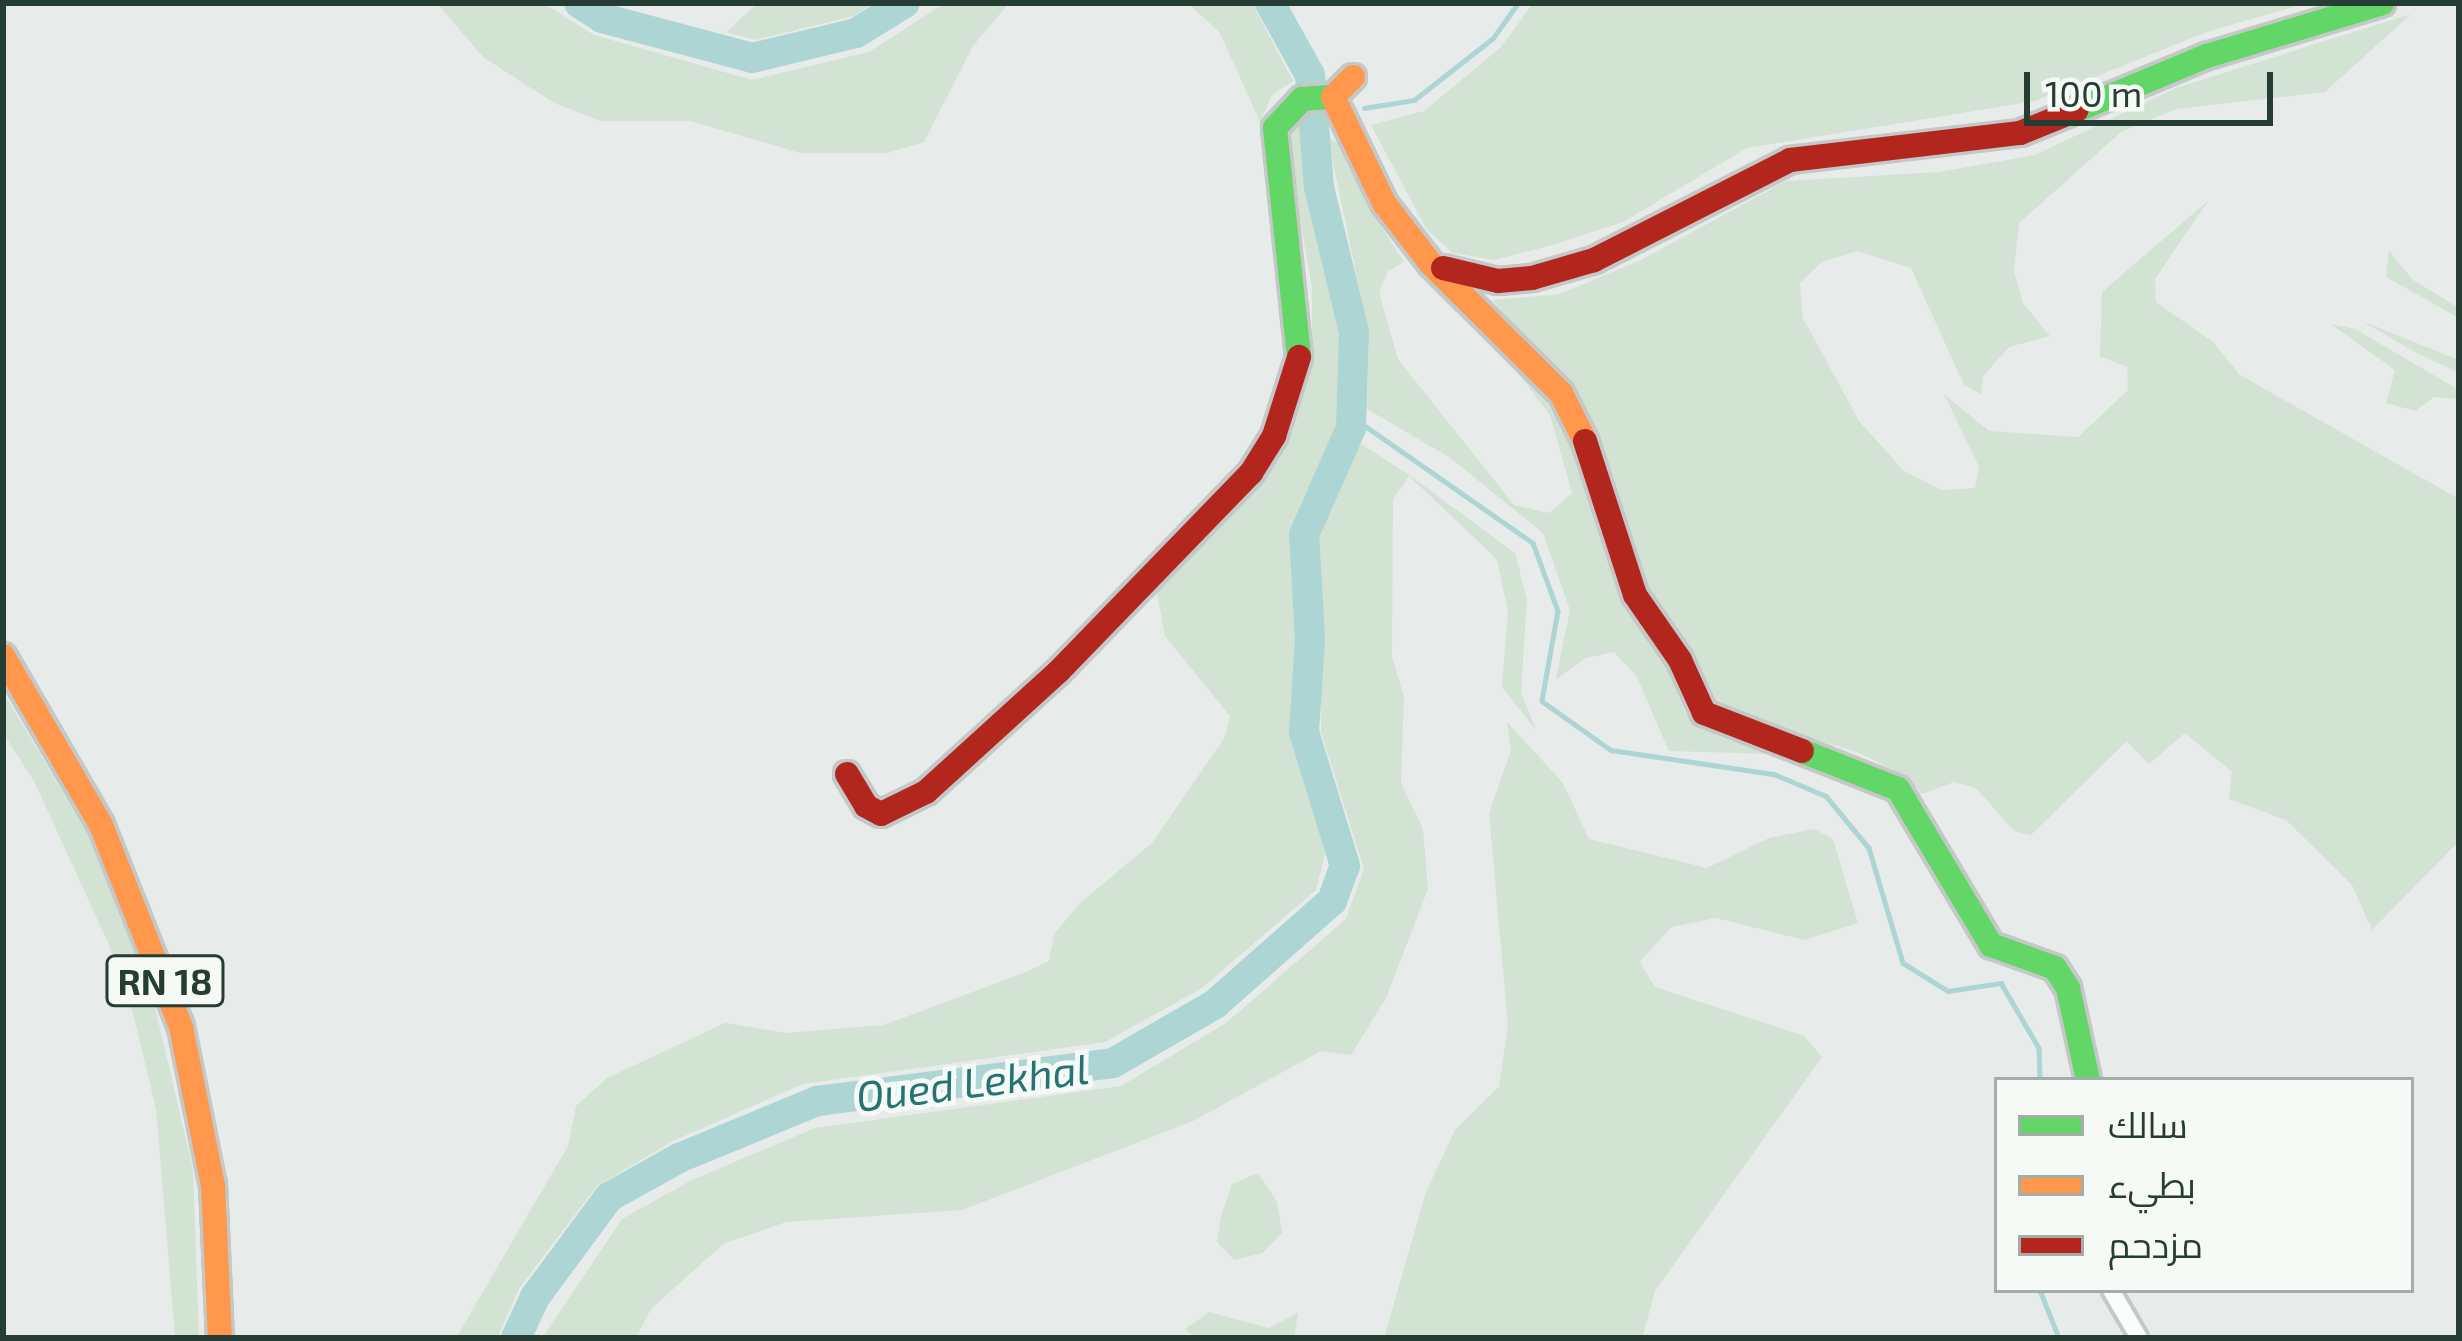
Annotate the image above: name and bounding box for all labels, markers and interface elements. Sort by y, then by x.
scale bar [2030,48,2279,122]
text: 100 m [2045,71,2142,114]
road number: RN 18 [105,951,225,1011]
water label: Oued Lekhal [853,1042,1091,1120]
legend [1994,1077,2414,1293]
text: سالك [2108,1102,2188,1145]
text: بطيء [2108,1162,2196,1205]
text: مزدحم [2108,1222,2203,1265]

